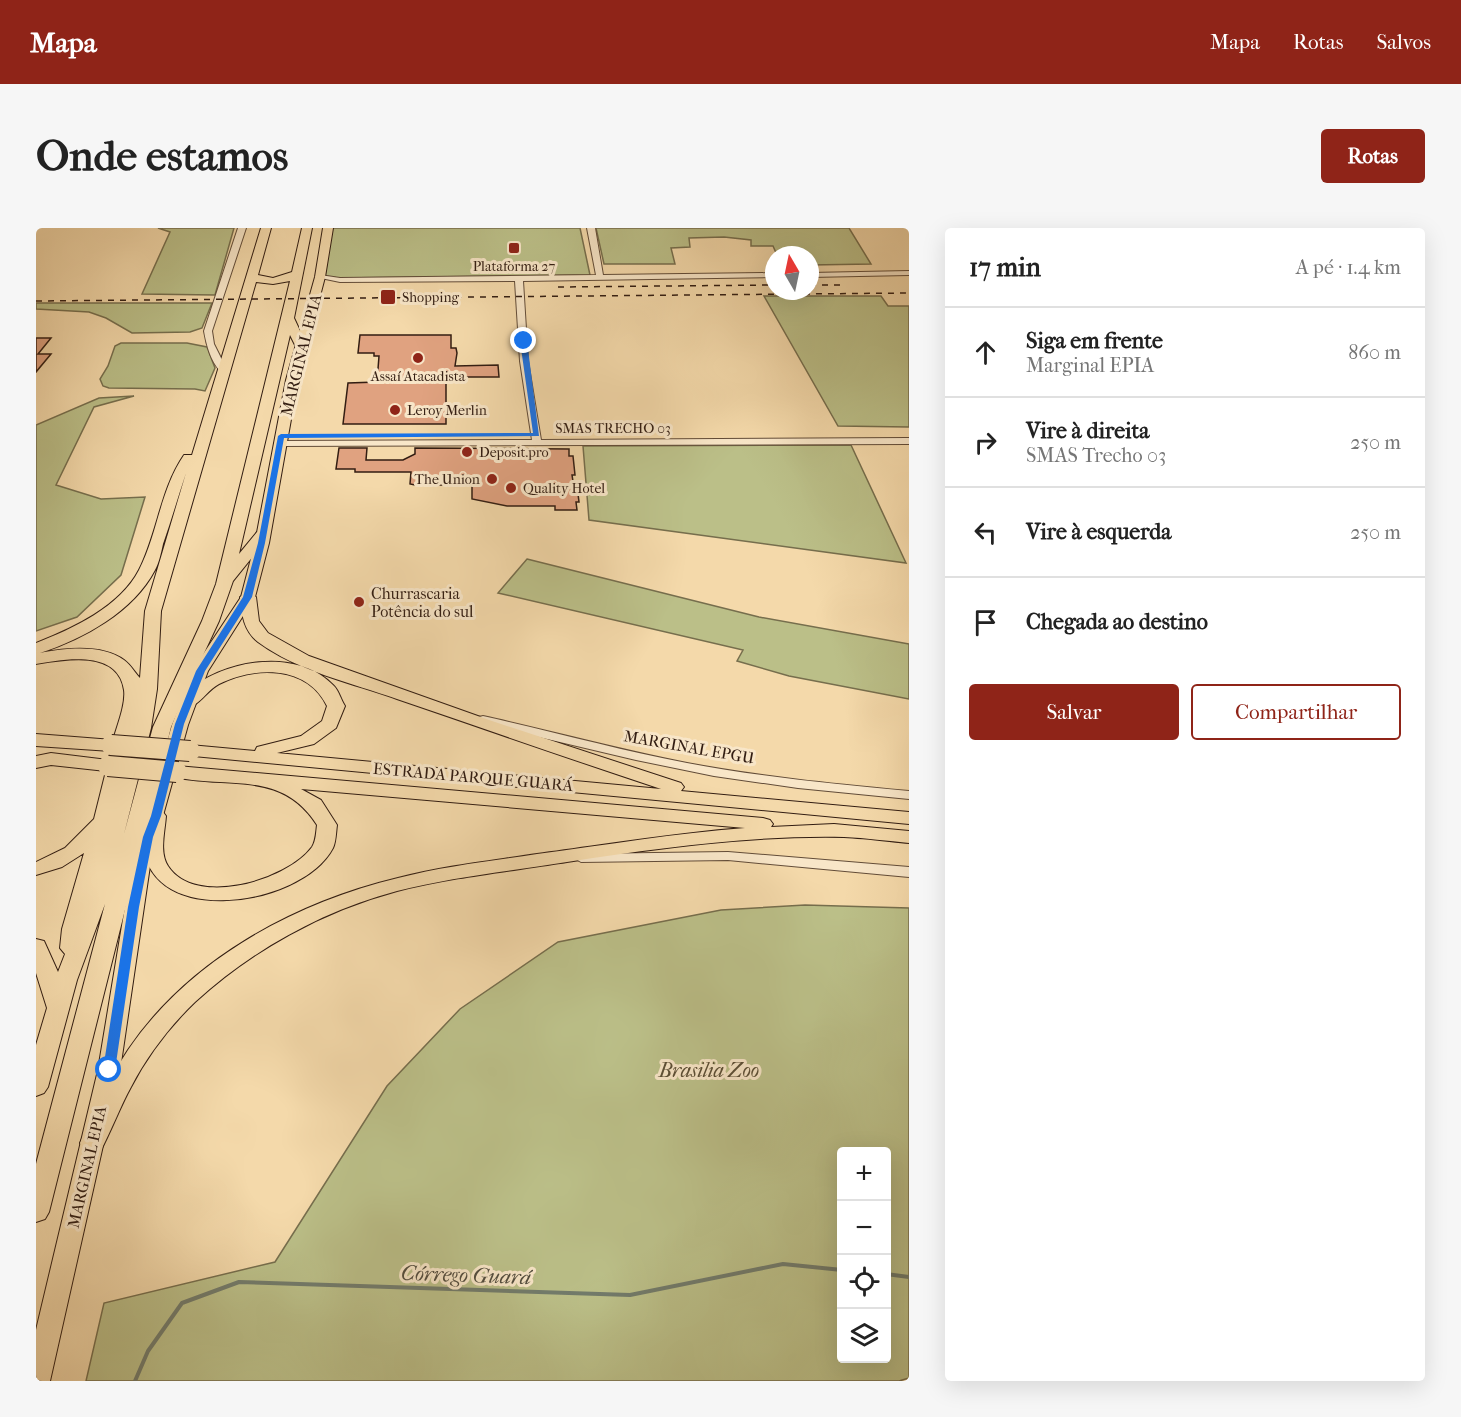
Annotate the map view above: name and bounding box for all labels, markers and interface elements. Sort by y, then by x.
text: Mapa [30,26,97,59]
text: Mapa [1210,30,1260,54]
text: Rotas [1293,30,1343,54]
text: Salvos [1376,30,1431,54]
button: Rotas [1321,129,1425,183]
text: Onde estamos [36,132,288,181]
marker: Plataforma 27 [507,241,521,255]
north arrow [765,246,819,300]
text: 17 min [969,252,1041,283]
text: A pé · 1.4 km [1296,256,1401,279]
place label: Plataforma 27 [473,258,556,275]
marker: Shopping [379,288,397,306]
place label: Shopping [402,289,460,306]
street label: MARGINAL EPIA [277,291,325,418]
route end [510,327,536,353]
text: Siga em frente [1026,328,1163,354]
icon: ahead [969,336,1002,369]
text: 860 m [1348,341,1401,364]
marker: Assaí Atacadista [411,351,425,365]
text: Marginal EPIA [1026,354,1154,377]
place label: Assaí Atacadista [370,368,466,385]
place label: Leroy Merlin [407,402,487,419]
marker: Leroy Merlin [388,403,402,417]
text: Vire à direita [1026,418,1149,444]
street label: SMAS TRECHO 03 [555,420,671,437]
icon: right [969,426,1002,459]
text: 250 m [1350,431,1401,454]
place label: Deposit.pro [479,444,549,461]
text: SMAS Trecho 03 [1026,444,1166,467]
marker: Deposit.pro [460,445,474,459]
place label: The Union [414,471,480,488]
marker: The Union [485,472,499,486]
place label: Quality Hotel [523,480,605,497]
marker: Quality Hotel [504,481,518,495]
icon: left [969,516,1002,549]
text: Vire à esquerda [1026,519,1171,545]
text: 250 m [1350,521,1401,544]
place label: Churrascaria Potência do sul [371,584,474,621]
marker: Churrascaria Potência do sul [352,595,366,609]
icon: arrive [969,606,1002,639]
text: Chegada ao destino [1026,609,1208,635]
button: Salvar [969,684,1179,740]
button: Compartilhar [1191,684,1401,740]
street label: MARGINAL EPGU [622,726,756,768]
street label: ESTRADA PARQUE GUARÁ [372,758,575,795]
route start [95,1056,121,1082]
park label: Brasilia Zoo [658,1059,759,1082]
street label: MARGINAL EPIA [64,1103,110,1230]
map controls [837,1147,891,1363]
button: + [837,1147,891,1201]
button: − [837,1201,891,1255]
button: locate [837,1255,891,1309]
water label: Córrego Guará [401,1261,533,1289]
button: layers [837,1309,891,1363]

